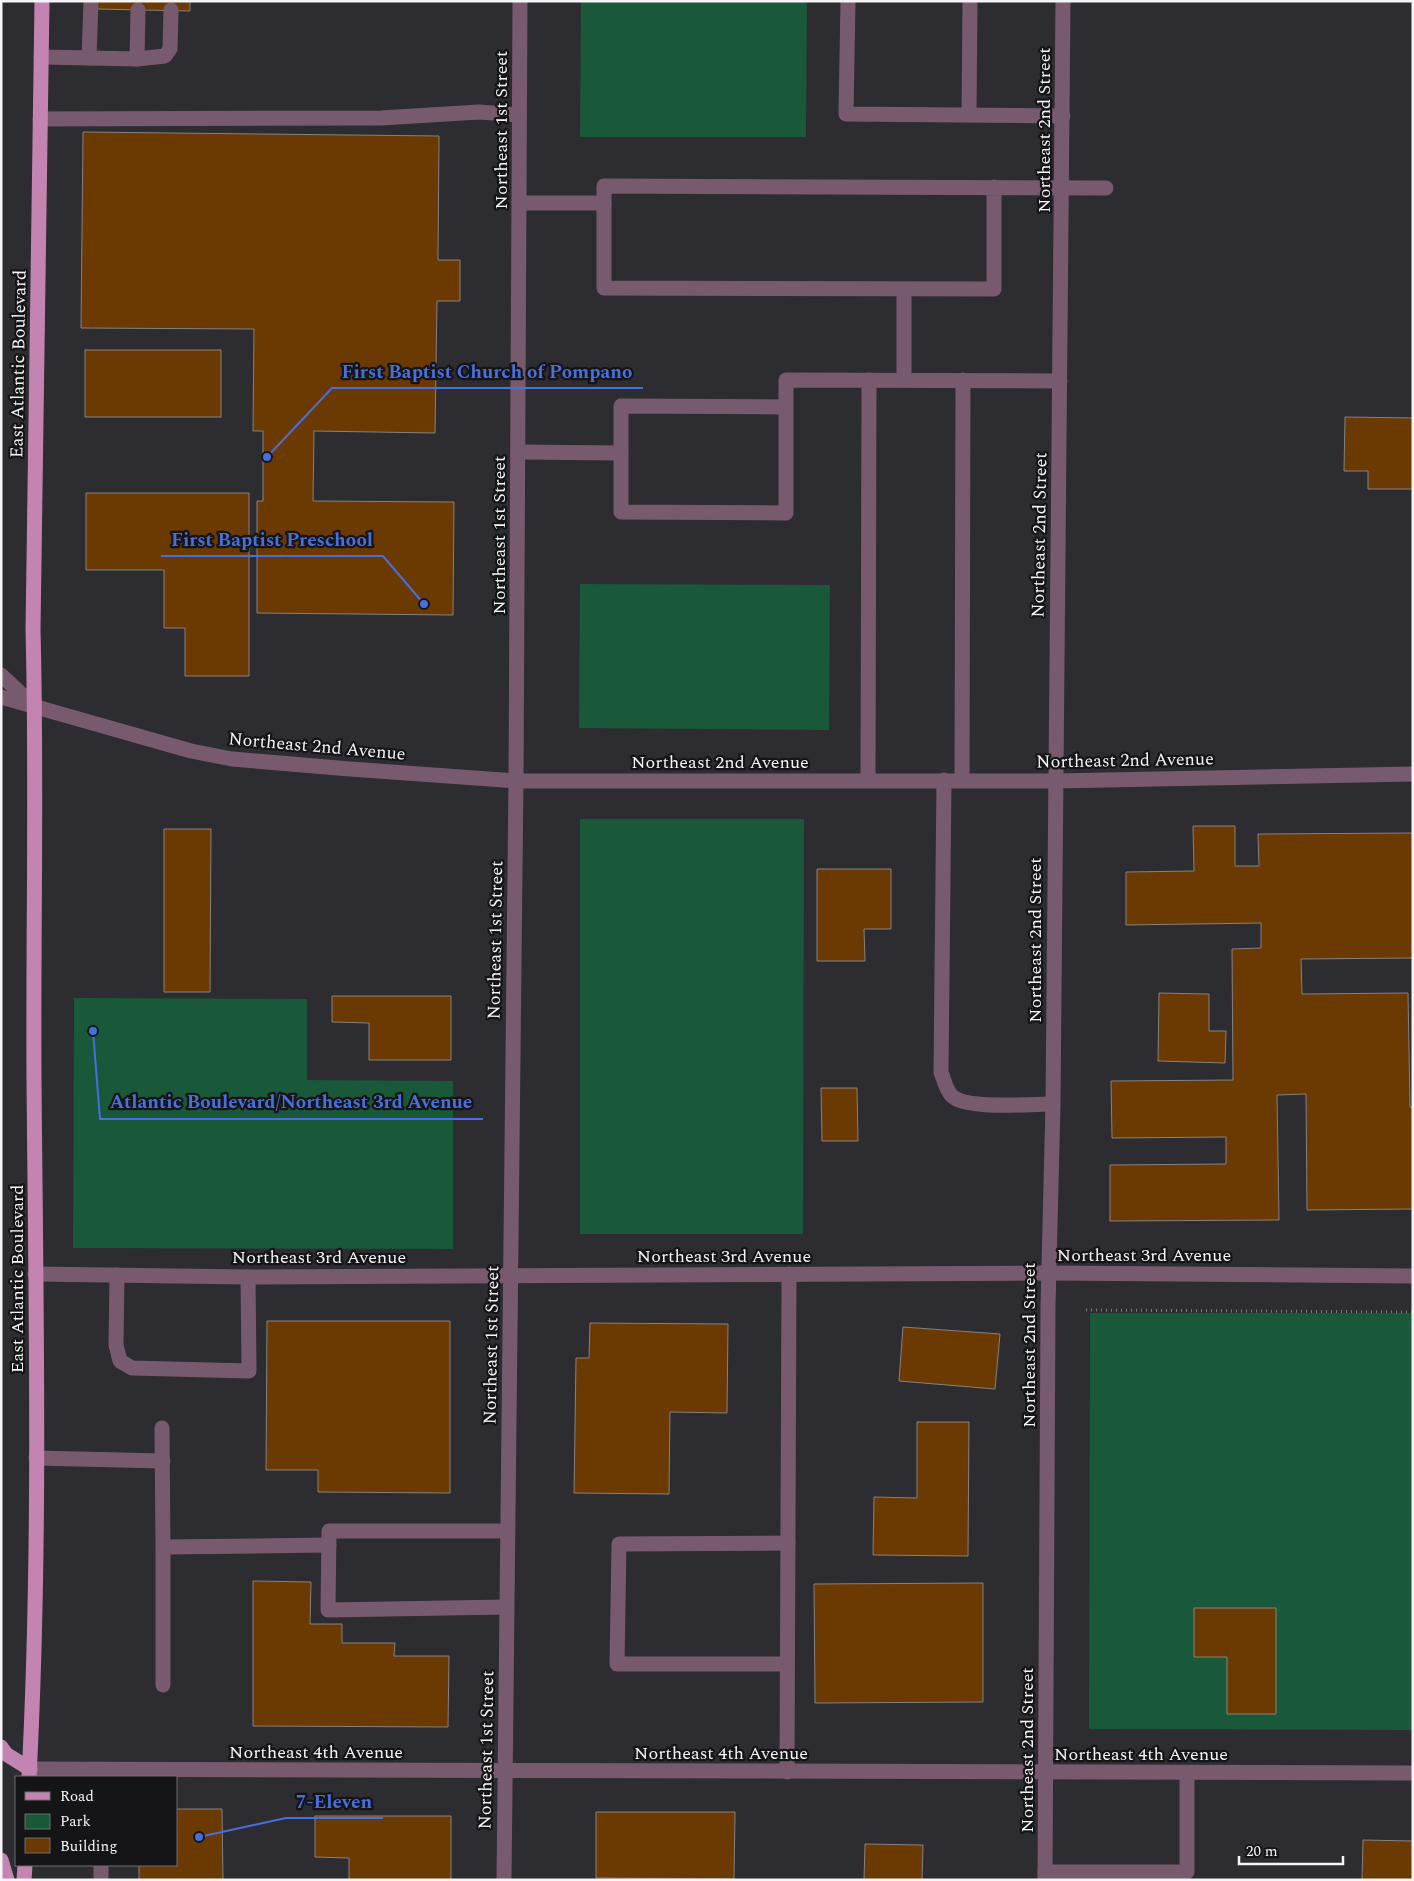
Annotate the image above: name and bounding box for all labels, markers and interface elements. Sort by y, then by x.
street label: Northeast 2nd Street [1031,47,1058,213]
street label: Northeast 1st Street [488,51,515,209]
street label: East Atlantic Boulevard [3,270,34,458]
callout: First Baptist Church of Pompano [332,354,643,388]
text: First Baptist Church of Pompano [342,358,632,387]
street label: Northeast 2nd Street [1025,452,1054,618]
street label: Northeast 1st Street [486,456,513,614]
callout: First Baptist Preschool [161,522,383,556]
text: First Baptist Preschool [171,526,373,555]
street label: Northeast 2nd Avenue [227,725,407,768]
street label: Northeast 2nd Avenue [1036,745,1214,776]
street label: Northeast 2nd Avenue [631,749,809,776]
street label: Northeast 2nd Street [1022,857,1049,1023]
street label: Northeast 1st Street [481,860,510,1020]
callout: Atlantic Boulevard/Northeast 3rd Avenue [100,1085,483,1119]
text: Atlantic Boulevard/Northeast 3rd Avenue [110,1088,472,1117]
street label: East Atlantic Boulevard [4,1185,31,1373]
street label: Northeast 3rd Avenue [1057,1242,1231,1269]
street label: Northeast 3rd Avenue [637,1243,811,1270]
street label: Northeast 3rd Avenue [232,1244,406,1271]
street label: Northeast 2nd Street [1016,1262,1043,1428]
street label: Northeast 1st Street [477,1265,506,1425]
street label: Northeast 2nd Street [1014,1667,1041,1833]
street label: Northeast 1st Street [472,1670,501,1830]
street label: Northeast 4th Avenue [229,1739,403,1766]
street label: Northeast 4th Avenue [634,1740,808,1767]
street label: Northeast 4th Avenue [1054,1741,1228,1768]
legend [15,1776,178,1866]
callout: 7-Eleven [286,1784,383,1818]
text: Road [60,1785,94,1808]
text: 7-Eleven [296,1788,373,1817]
text: Park [60,1810,91,1833]
scale bar [1239,1834,1343,1866]
text: Building [60,1835,117,1858]
text: 20 m [1246,1840,1278,1863]

